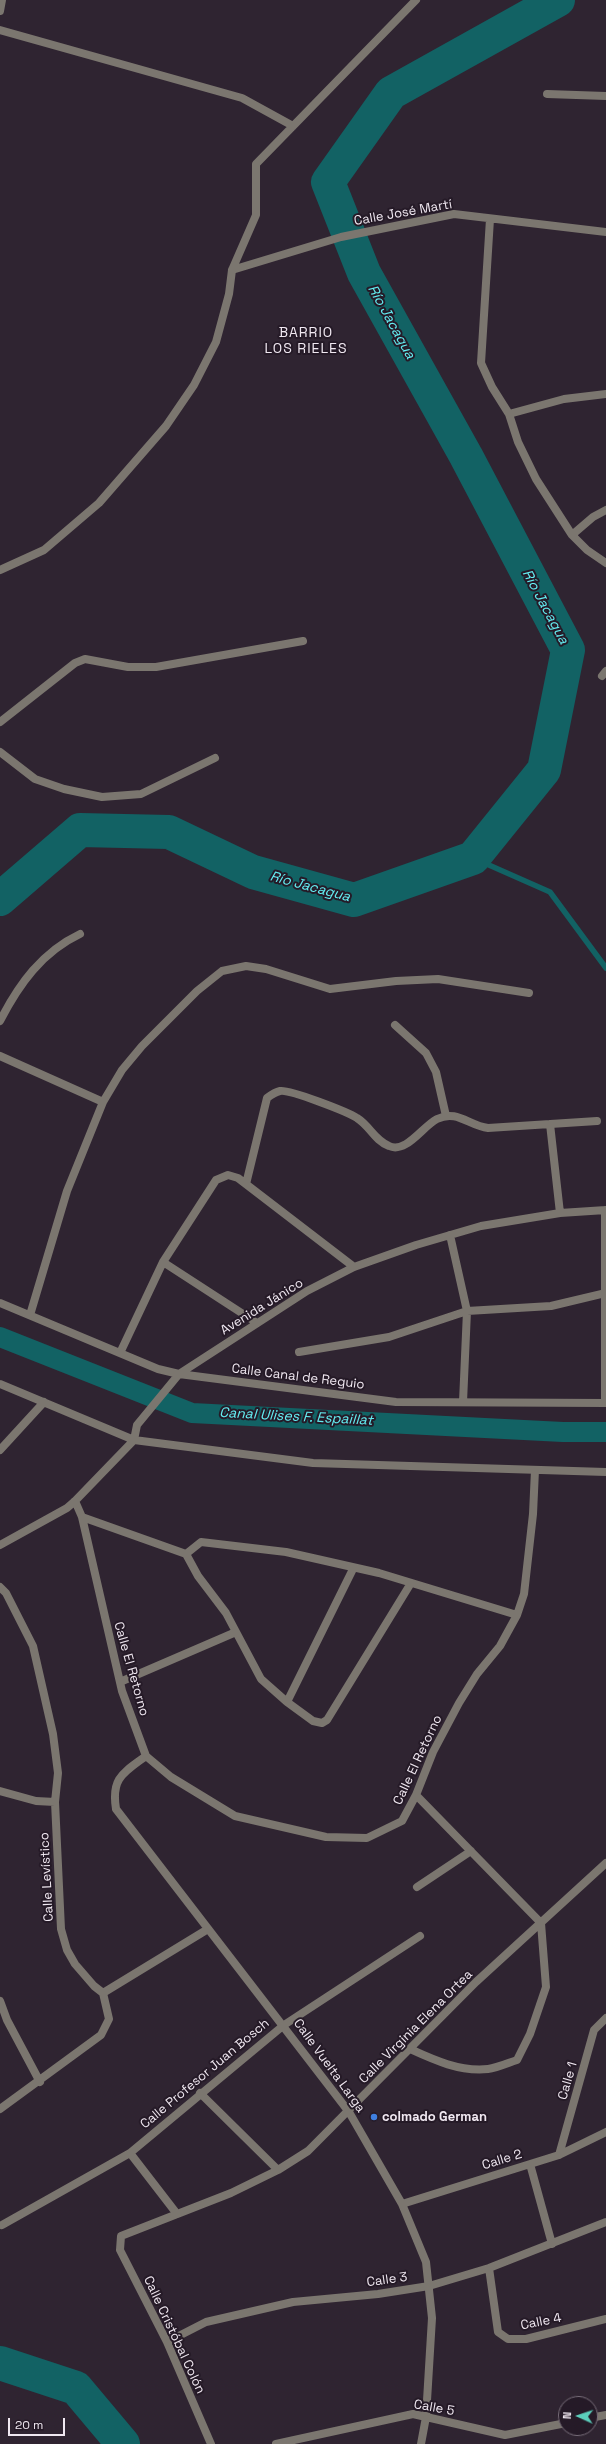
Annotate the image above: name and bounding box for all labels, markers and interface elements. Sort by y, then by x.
street label: Calle José Martí [353,197,453,229]
water label: Río Jacagua [364,282,418,362]
district label: BARRIO LOS RIELES [264,325,348,358]
water label: Río Jacagua [518,567,572,647]
water label: Río Jacagua [268,868,352,906]
street label: Avenida Jánico [218,1275,306,1339]
street label: Calle Canal de Reguio [231,1361,365,1393]
water label: Canal Ulises F. Espaillat [219,1405,373,1429]
street label: Calle El Retorno [110,1620,152,1718]
street label: Calle El Retorno [390,1713,446,1807]
street label: Calle Levístico [37,1832,57,1922]
street label: Calle Virginia Elena Ortea [356,1967,476,2087]
street label: Calle Profesor Juan Bosch [138,2016,272,2132]
street label: Calle Vuelta Larga [290,2016,368,2116]
street label: Calle 1 [555,2060,581,2102]
place label: colmado German [382,2109,487,2125]
marker: colmado German [369,2112,379,2122]
street label: Calle 2 [480,2147,524,2173]
street label: Calle 3 [366,2269,408,2291]
street label: Calle Cristóbal Colón [140,2274,208,2396]
street label: Calle 4 [519,2310,563,2334]
north arrow [558,2396,598,2436]
street label: Calle 5 [412,2397,456,2419]
scale bar [10,2410,67,2436]
text: N [560,2411,574,2419]
text: 20 m [15,2417,43,2433]

